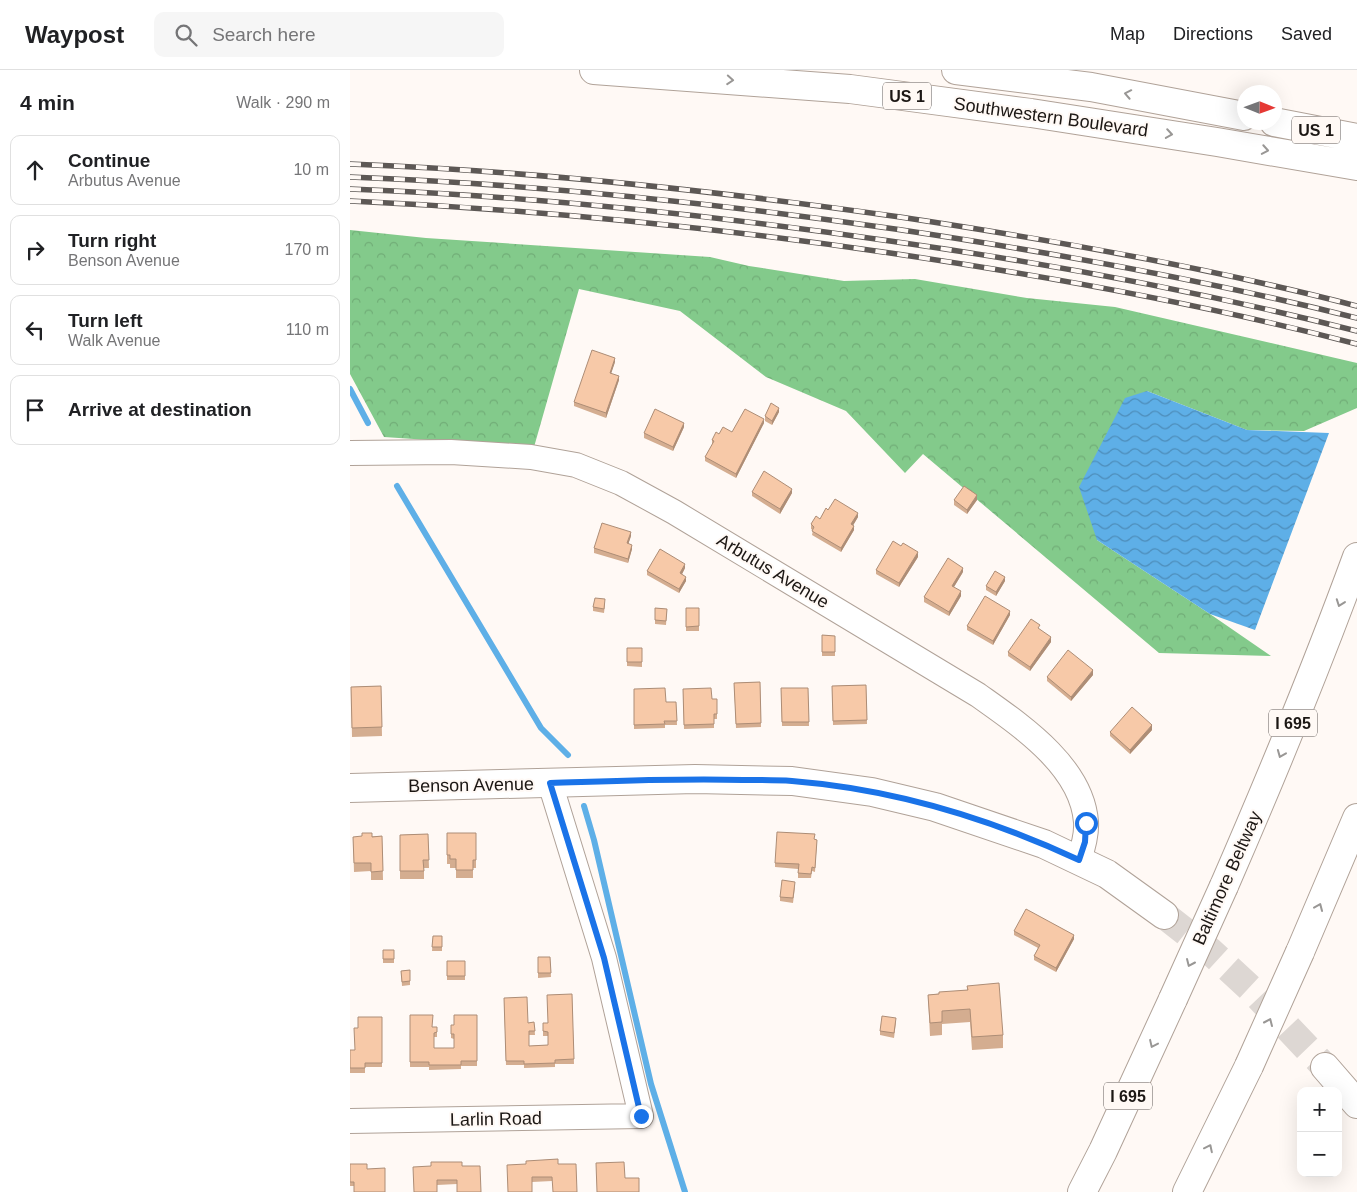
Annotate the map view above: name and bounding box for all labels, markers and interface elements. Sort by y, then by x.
search box [154,12,504,57]
text: Waypost [25,21,124,48]
icon: search [172,21,200,49]
text: Search here [212,24,316,45]
text: Map [1110,24,1145,44]
text: Directions [1173,24,1253,44]
text: Saved [1281,24,1332,44]
one-way arrow [726,74,734,85]
road number: US 1 [883,82,931,110]
north arrow [1237,85,1282,130]
one-way arrow [1123,89,1132,100]
text: 4 min [20,91,75,114]
street label: Southwestern Boulevard [953,93,1149,141]
text: Walk · 290 m [236,94,330,111]
road number: US 1 [1292,116,1340,144]
one-way arrow [1165,128,1173,139]
one-way arrow [1261,144,1270,154]
text: Continue [68,150,150,171]
icon: ahead [21,156,49,184]
text: 10 m [293,161,329,178]
text: Arbutus Avenue [68,172,181,189]
text: Turn right [68,230,156,251]
icon: right [21,236,49,264]
text: 170 m [285,241,329,258]
text: Benson Avenue [68,252,180,269]
text: Turn left [68,310,143,331]
icon: left [21,316,49,344]
text: 110 m [286,321,329,338]
text: Walk Avenue [68,332,161,349]
icon: arrive [21,396,49,424]
text: Arrive at destination [68,399,252,420]
street label: Arbutus Avenue [714,530,832,612]
one-way arrow [1336,598,1346,607]
road number: I 695 [1269,710,1317,736]
one-way arrow [1277,749,1287,758]
street label: Benson Avenue [408,774,534,796]
street label: Baltimore Beltway [1189,808,1265,948]
route start [1075,812,1098,835]
one-way arrow [1313,903,1324,912]
one-way arrow [1185,958,1196,967]
one-way arrow [1263,1018,1274,1027]
one-way arrow [1148,1039,1159,1048]
road number: I 695 [1104,1082,1152,1110]
map controls [1297,1087,1342,1177]
button: + [1297,1087,1342,1132]
route end [630,1105,653,1128]
street label: Larlin Road [450,1108,542,1130]
button: − [1297,1132,1342,1177]
one-way arrow [1203,1144,1213,1153]

